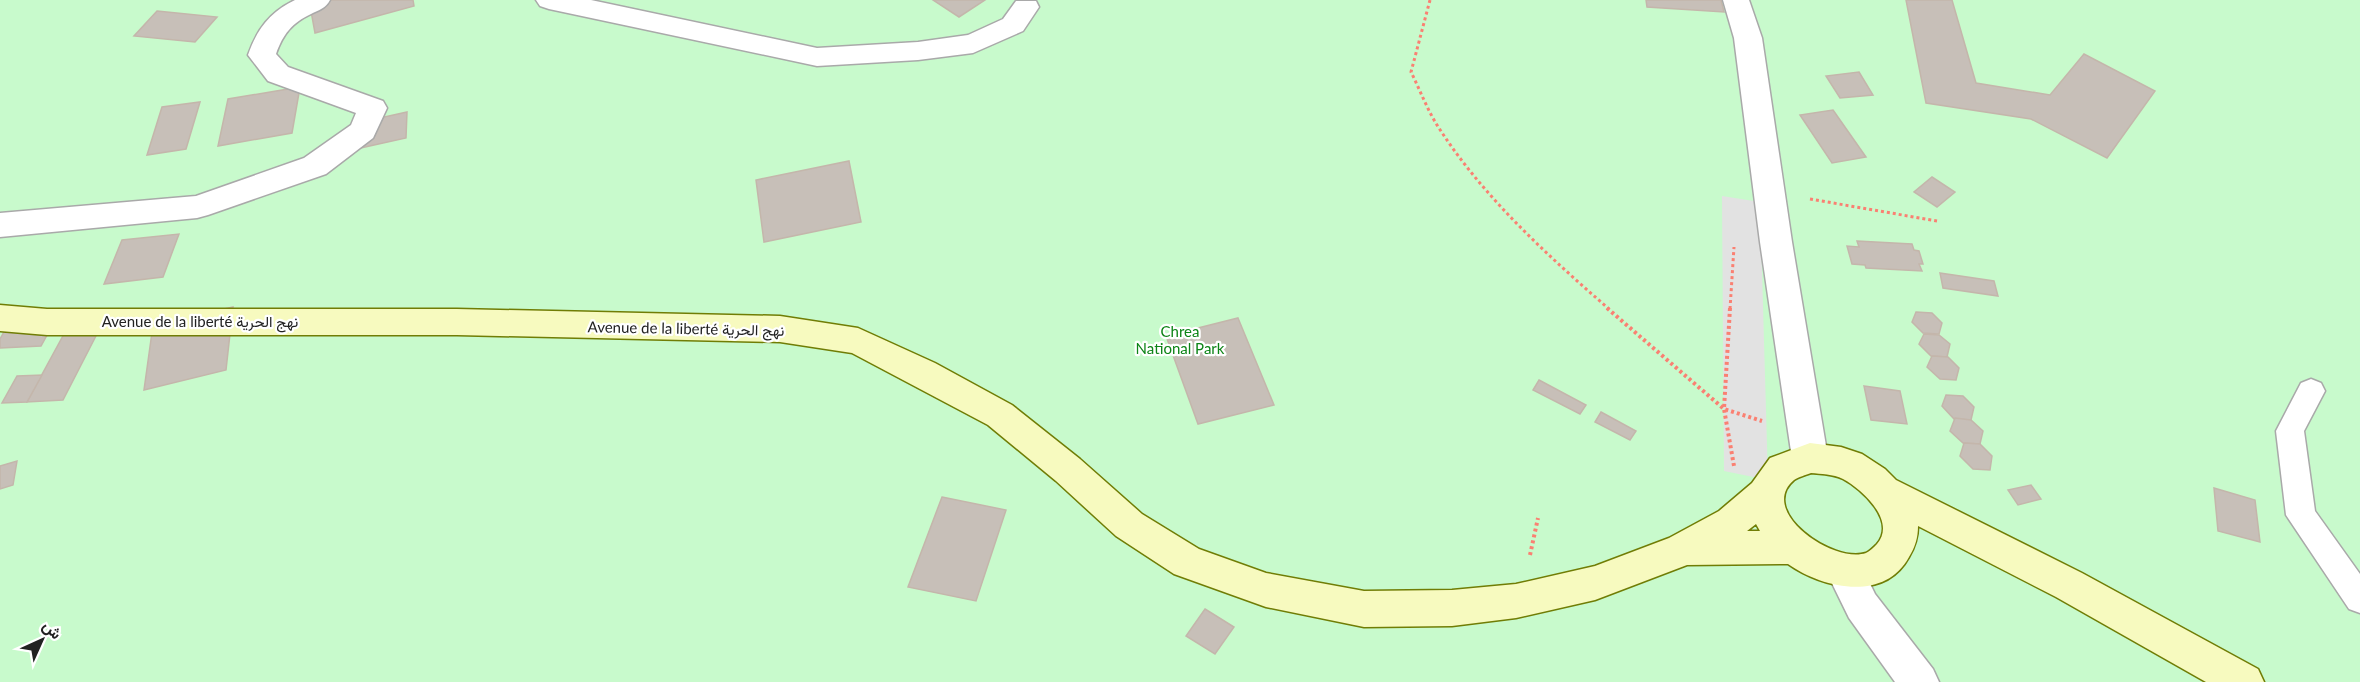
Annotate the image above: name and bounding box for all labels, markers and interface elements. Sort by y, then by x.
street label: Avenue de la liberté نهج الحرية [102,312,298,333]
street label: Avenue de la liberté نهج الحرية [587,317,785,342]
park label: Chrea National Park [1136,322,1225,357]
north arrow [12,610,72,670]
text: ش [39,616,66,643]

